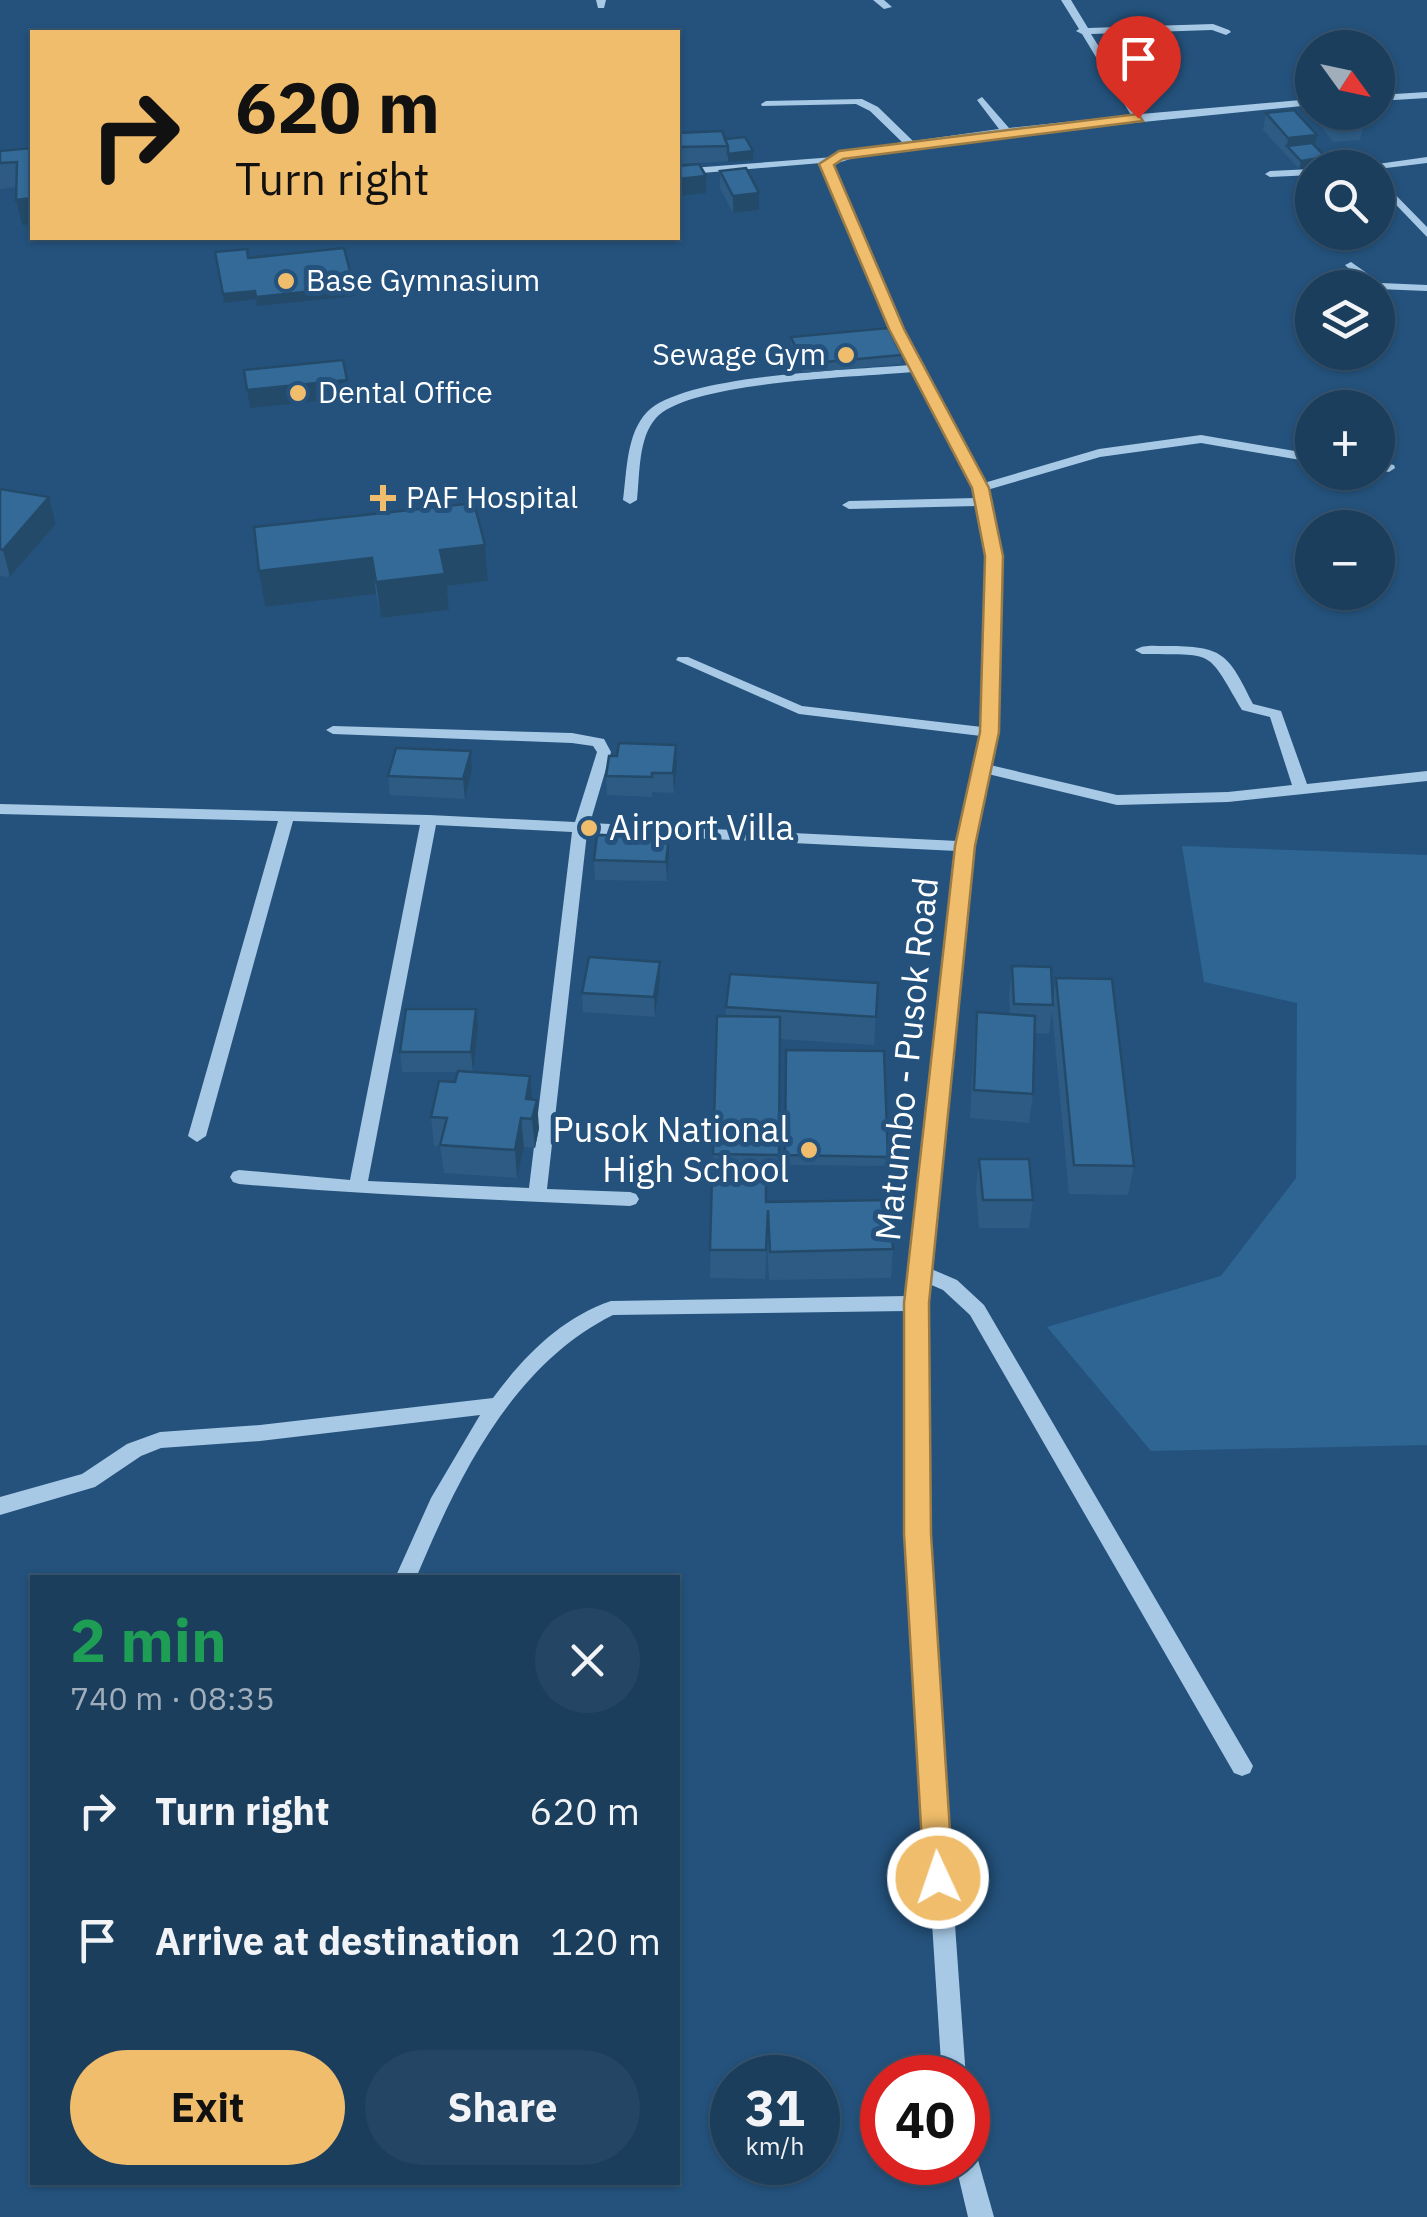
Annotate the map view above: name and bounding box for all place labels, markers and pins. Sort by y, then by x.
pin [1096,16,1181,119]
place label: Base Gymnasium [306,260,540,299]
marker: Base Gymnasium [275,270,297,292]
place label: Sewage Gym [652,334,826,373]
marker: Sewage Gym [835,344,857,366]
place label: Dental Office [318,372,493,411]
marker: Dental Office [287,382,309,404]
place label: PAF Hospital [406,477,578,516]
marker: PAF Hospital [370,485,396,511]
place label: Airport Villa [609,804,794,850]
marker: Airport Villa [578,817,600,839]
place label: Pusok National High School [552,1106,789,1192]
marker: Pusok National High School [798,1139,820,1161]

